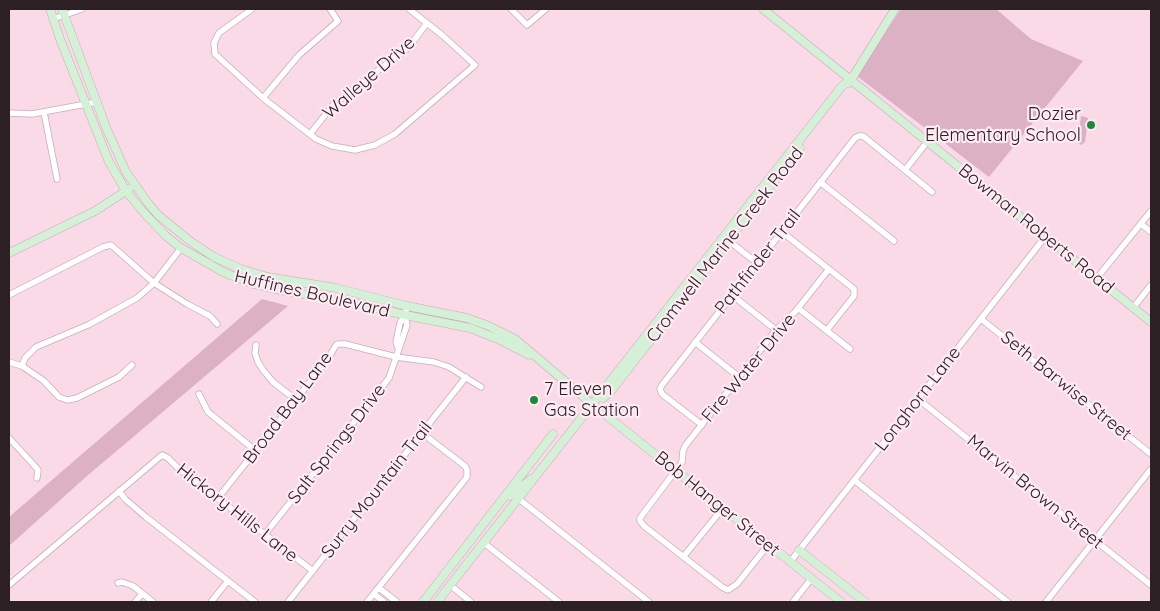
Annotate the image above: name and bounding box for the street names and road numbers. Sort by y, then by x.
street label: Walleye Drive [319,32,419,124]
street label: Cromwell Marine Creek Road [642,143,808,347]
street label: Bowman Roberts Road [954,160,1118,298]
street label: Pathfinder Trail [710,205,806,319]
street label: Huffines Boulevard [232,266,392,322]
street label: Fire Water Drive [697,309,801,427]
street label: Seth Barwise Street [996,327,1136,445]
street label: Longhorn Lane [871,343,965,455]
street label: Broad Bay Lane [239,348,337,468]
street label: Salt Springs Drive [284,380,390,508]
street label: Surry Mountain Trail [317,417,437,563]
street label: Marvin Brown Street [962,430,1108,554]
street label: Bob Hanger Street [650,447,784,561]
street label: Hickory Hills Lane [172,459,302,567]

